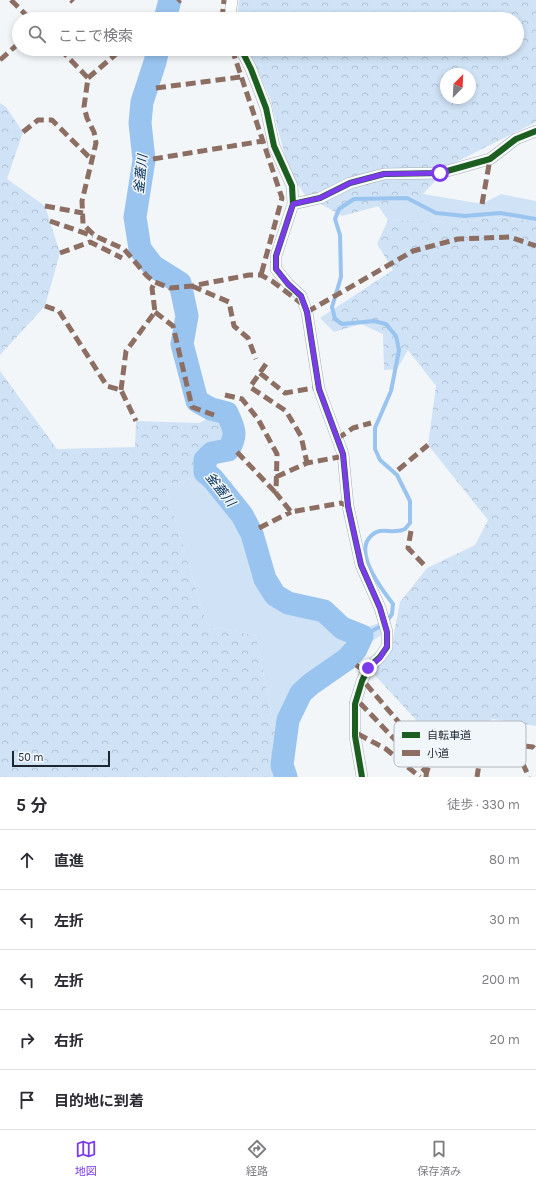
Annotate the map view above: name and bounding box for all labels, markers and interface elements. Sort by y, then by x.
search box [12,12,524,56]
icon: search [26,23,48,45]
text: ここで検索 [58,27,133,45]
north arrow [440,68,476,104]
water label: 釜蓋川 [131,152,150,194]
route start [431,164,449,182]
water label: 釜蓋川 [203,469,240,511]
route end [359,659,377,677]
legend [394,721,526,767]
text: 自転車道 [427,729,471,742]
text: 小道 [427,747,449,760]
scale bar [12,749,110,768]
text: 50 m [18,751,44,764]
text: 5 分 [16,795,47,815]
text: 徒歩 · 330 m [447,797,520,812]
icon: ahead [16,849,38,871]
text: 直進 [54,852,84,870]
text: 80 m [489,852,520,867]
icon: left [16,909,38,931]
text: 左折 [54,912,84,930]
text: 30 m [489,912,520,927]
icon: left [16,969,38,991]
text: 左折 [54,972,84,990]
text: 200 m [482,972,520,987]
icon: right [16,1029,38,1051]
text: 右折 [54,1032,84,1050]
text: 20 m [490,1032,520,1047]
icon: arrive [16,1089,38,1111]
text: 目的地に到着 [54,1092,144,1110]
tab: 地図 [75,1138,97,1178]
tab: 経路 [246,1138,268,1178]
tab: 保存済み [417,1138,461,1178]

